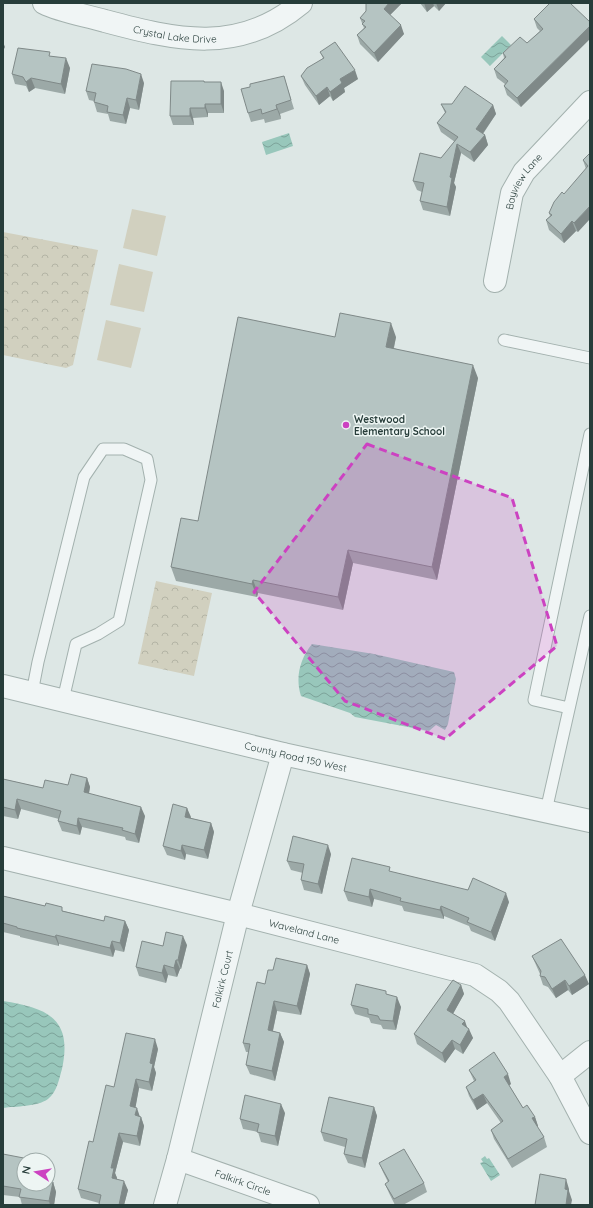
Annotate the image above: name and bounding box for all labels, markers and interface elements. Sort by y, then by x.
street label: Crystal Lake Drive [132,22,217,45]
street label: Bayview Lane [502,150,545,211]
place label: Westwood Elementary School [354,413,445,438]
marker: Westwood Elementary School [341,420,351,430]
street label: County Road 150 West [243,738,349,774]
street label: Waveland Lane [268,916,341,946]
street label: Falkirk Court [209,948,236,1009]
north arrow [16,1152,56,1192]
text: N [19,1165,34,1175]
street label: Falkirk Circle [213,1166,273,1198]

